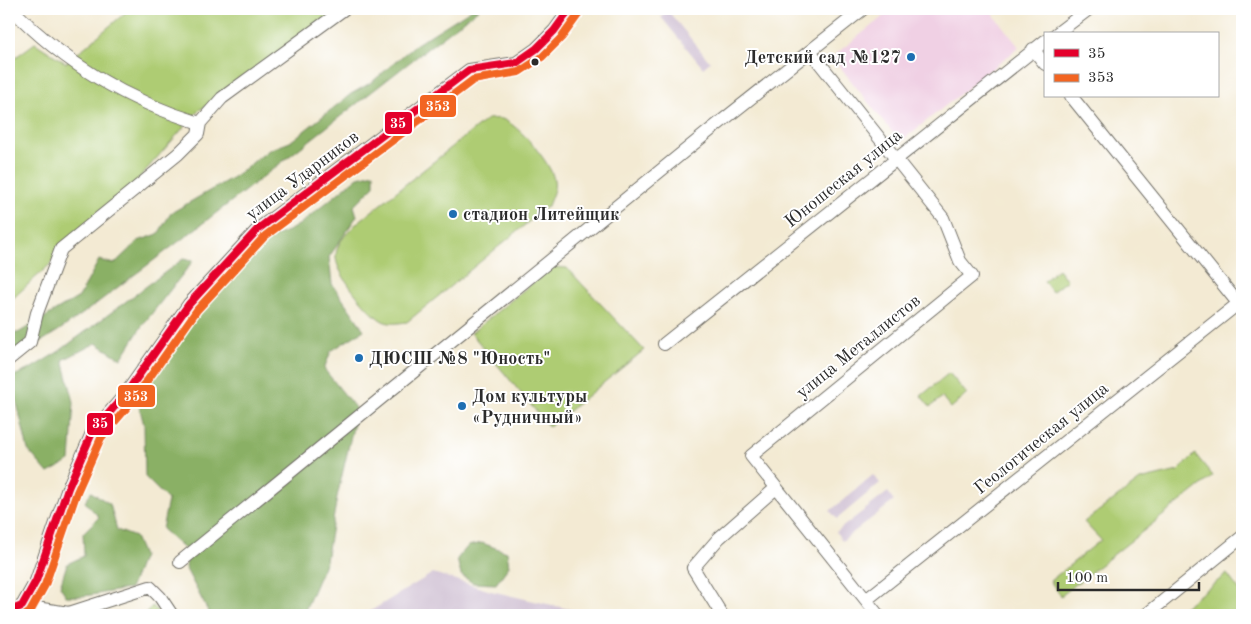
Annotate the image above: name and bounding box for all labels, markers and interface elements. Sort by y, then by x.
legend [1044,32,1218,98]
text: 35 [1088,47,1105,62]
place label: Детский сад №127 [744,49,901,67]
marker: Детский сад №127 [905,51,917,63]
unlabelled marker [530,57,540,67]
text: 353 [1088,71,1114,86]
line badge: 353 [419,94,457,118]
text: 353 [426,100,450,114]
line badge: 35 [384,111,413,135]
text: 35 [390,117,406,131]
street label: Юношеская улица [782,126,906,231]
street label: улица Ударников [243,128,362,224]
place label: стадион Литейщик [463,206,620,224]
marker: стадион Литейщик [447,208,459,220]
street label: улица Металлистов [793,291,924,402]
place label: ДЮСШ №8 "Юность" [369,350,550,368]
marker: ДЮСШ №8 "Юность" [353,352,365,364]
street label: Геологическая улица [971,379,1112,498]
line badge: 353 [117,384,156,408]
place label: Дом культуры «Рудничный» [472,388,587,427]
text: 353 [124,390,148,404]
marker: Дом культуры «Рудничный» [456,400,468,412]
line badge: 35 [86,412,114,436]
text: 35 [92,417,108,431]
scale bar [1058,559,1200,591]
text: 100 m [1066,571,1108,586]

